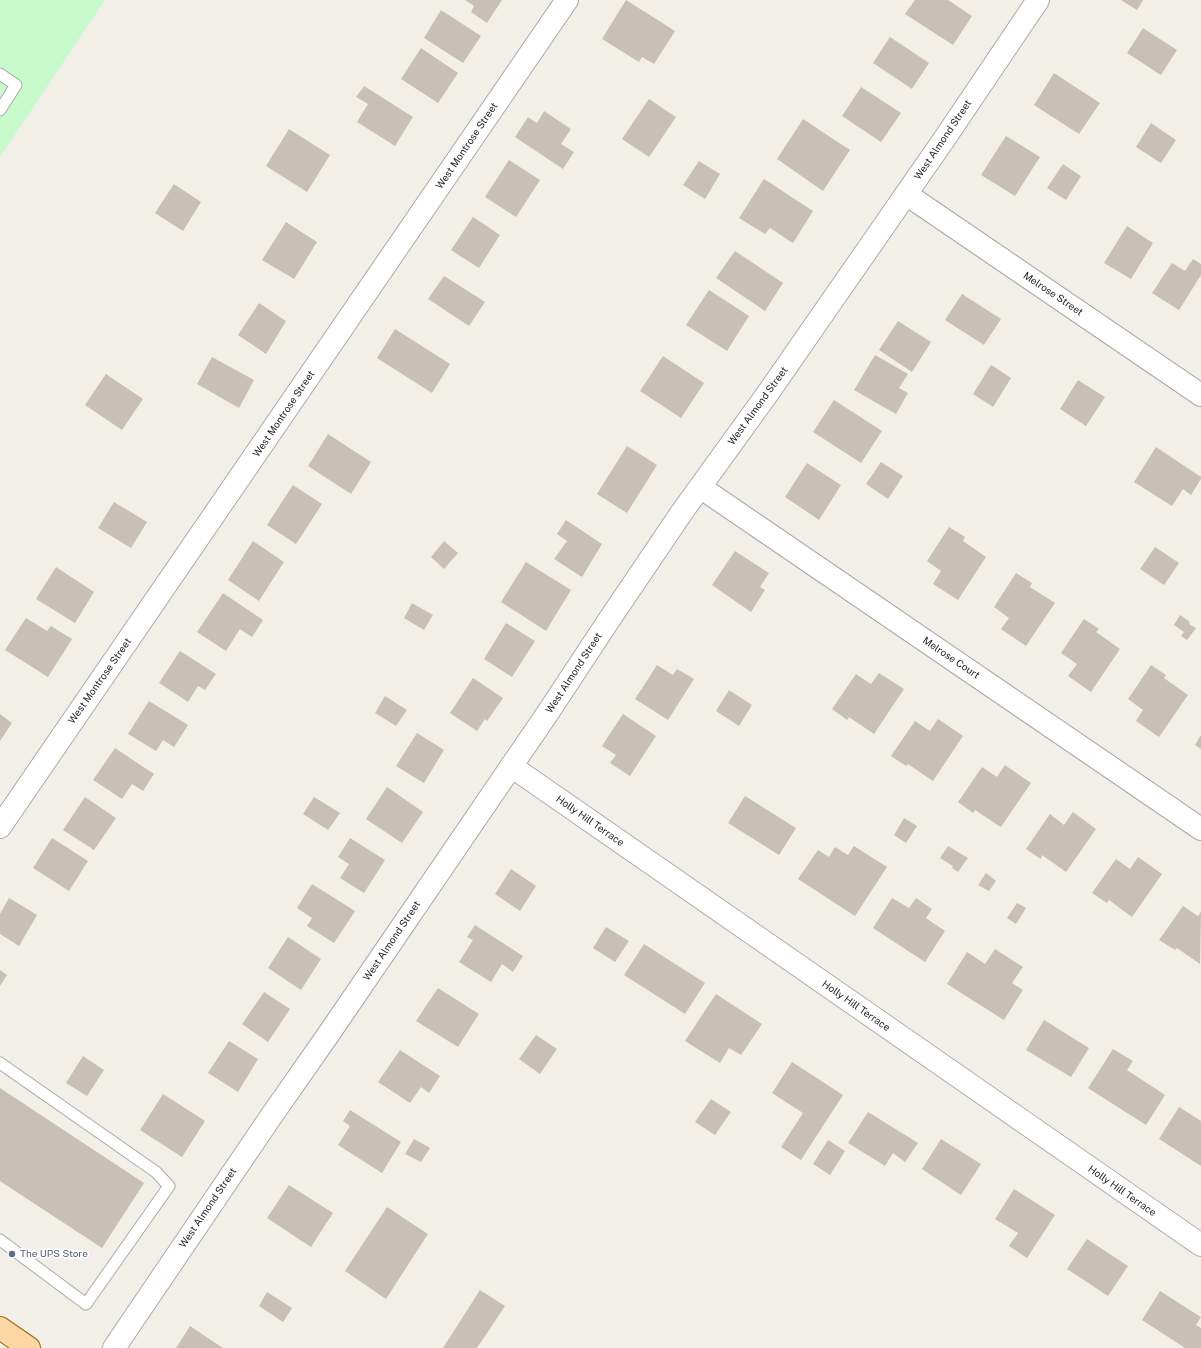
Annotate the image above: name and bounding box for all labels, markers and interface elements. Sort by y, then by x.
street label: West Almond Street [912,98,974,182]
street label: West Montrose Street [434,100,500,192]
street label: Melrose Street [1021,270,1085,318]
street label: West Almond Street [726,365,790,447]
street label: West Montrose Street [251,368,317,460]
street label: West Almond Street [543,630,605,716]
street label: Melrose Court [920,635,982,681]
street label: West Montrose Street [66,636,134,726]
street label: Holly Hill Terrace [554,793,626,849]
street label: West Almond Street [361,899,423,983]
street label: Holly Hill Terrace [820,978,892,1034]
street label: Holly Hill Terrace [1086,1163,1158,1219]
street label: West Almond Street [177,1166,239,1250]
place label: The UPS Store [20,1248,88,1260]
marker: The UPS Store [7,1249,17,1259]

